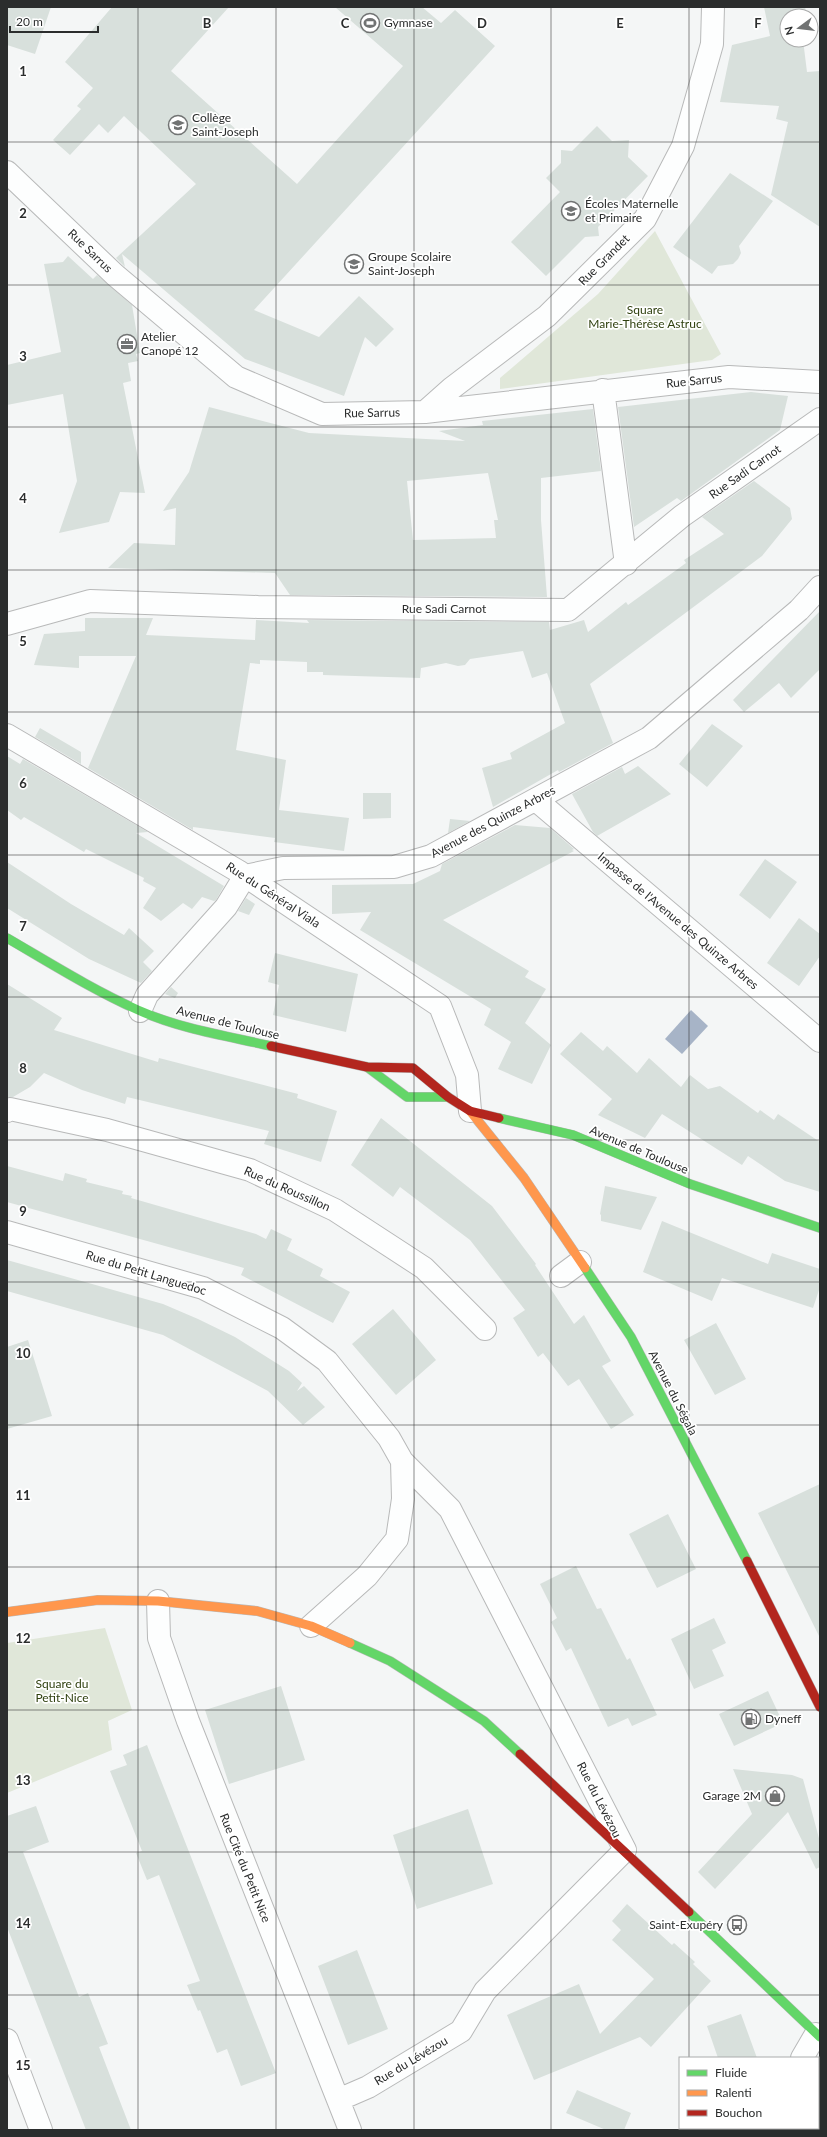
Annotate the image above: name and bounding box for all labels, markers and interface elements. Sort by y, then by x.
scale bar [10,8,98,34]
north arrow [779,8,819,48]
sports icon: Gymnase [359,12,381,34]
text: 20 m [16,14,43,29]
text: B [203,15,212,31]
text: C [341,15,350,31]
place label: Gymnase [384,15,433,30]
text: D [477,15,487,31]
text: E [616,15,624,31]
text: F [754,15,762,31]
text: N [781,25,796,36]
text: 1 [19,63,27,79]
place label: Collège Saint-Joseph [192,110,259,139]
school or university icon: Collège Saint-Joseph [167,114,189,136]
place label: Écoles Maternelle et Primaire [585,196,678,225]
school or university icon: Écoles Maternelle et Primaire [560,200,582,222]
text: 2 [19,205,27,221]
street label: Rue Sarrus [65,226,116,276]
street label: Rue Grandet [575,230,633,288]
place label: Groupe Scolaire Saint-Joseph [368,249,451,278]
school or university icon: Groupe Scolaire Saint-Joseph [343,253,365,275]
park label: Square Marie-Thérèse Astruc [588,302,702,331]
place label: Atelier Canopé 12 [141,329,199,358]
office icon: Atelier Canopé 12 [116,333,138,355]
text: 3 [19,348,27,364]
street label: Rue Sarrus [665,370,723,391]
street label: Rue Sarrus [344,405,400,420]
street label: Rue Sadi Carnot [706,441,784,502]
text: 4 [19,490,27,506]
street label: Rue Sadi Carnot [402,601,487,616]
text: 5 [19,633,27,649]
text: 6 [19,775,27,791]
street label: Avenue des Quinze Arbres [428,782,558,861]
street label: Impasse de l'Avenue des Quinze Arbres [595,849,762,992]
street label: Rue du Général Viala [223,859,323,931]
text: 7 [19,918,27,934]
street label: Avenue de Toulouse [175,1002,281,1043]
text: 8 [19,1060,27,1076]
street label: Avenue de Toulouse [588,1122,691,1177]
street label: Rue du Roussillon [242,1163,333,1214]
text: 9 [19,1203,27,1219]
street label: Rue du Petit Languedoc [84,1247,208,1298]
text: 10 [15,1345,31,1361]
street label: Avenue du Ségala [646,1348,701,1438]
text: 11 [15,1487,31,1503]
text: 12 [15,1630,31,1646]
park label: Square du Petit-Nice [35,1676,89,1705]
fuel station icon: Dyneff [740,1708,762,1730]
place label: Dyneff [765,1711,801,1726]
street label: Rue du Lévézou [574,1759,625,1840]
text: 13 [15,1772,31,1788]
shop icon: Garage 2M [764,1785,786,1807]
place label: Garage 2M [702,1788,761,1803]
street label: Rue Cité du Petit Nice [217,1811,274,1925]
bus stop icon: Saint-Exupéry [726,1914,748,1936]
text: 14 [15,1915,31,1931]
place label: Saint-Exupéry [649,1917,724,1932]
street label: Rue du Lévézou [371,2033,450,2088]
text: 15 [15,2057,31,2073]
legend [679,2057,819,2129]
text: Fluide [715,2065,747,2080]
text: Ralenti [715,2085,752,2100]
text: Bouchon [715,2105,762,2120]

